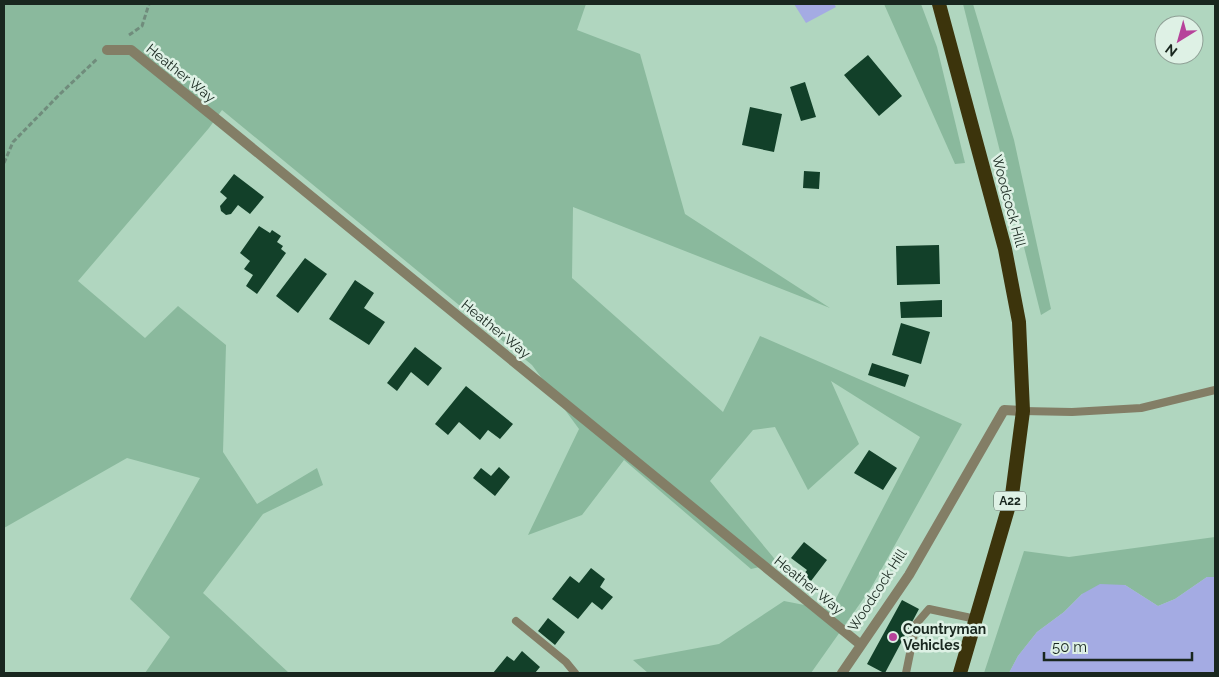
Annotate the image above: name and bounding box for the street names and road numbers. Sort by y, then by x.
street label: Heather Way [143,40,219,106]
street label: Woodcock Hill [989,153,1029,249]
street label: Heather Way [458,296,534,362]
road number: A22 [994,492,1026,511]
street label: Woodcock Hill [845,546,910,634]
street label: Heather Way [771,552,847,618]

